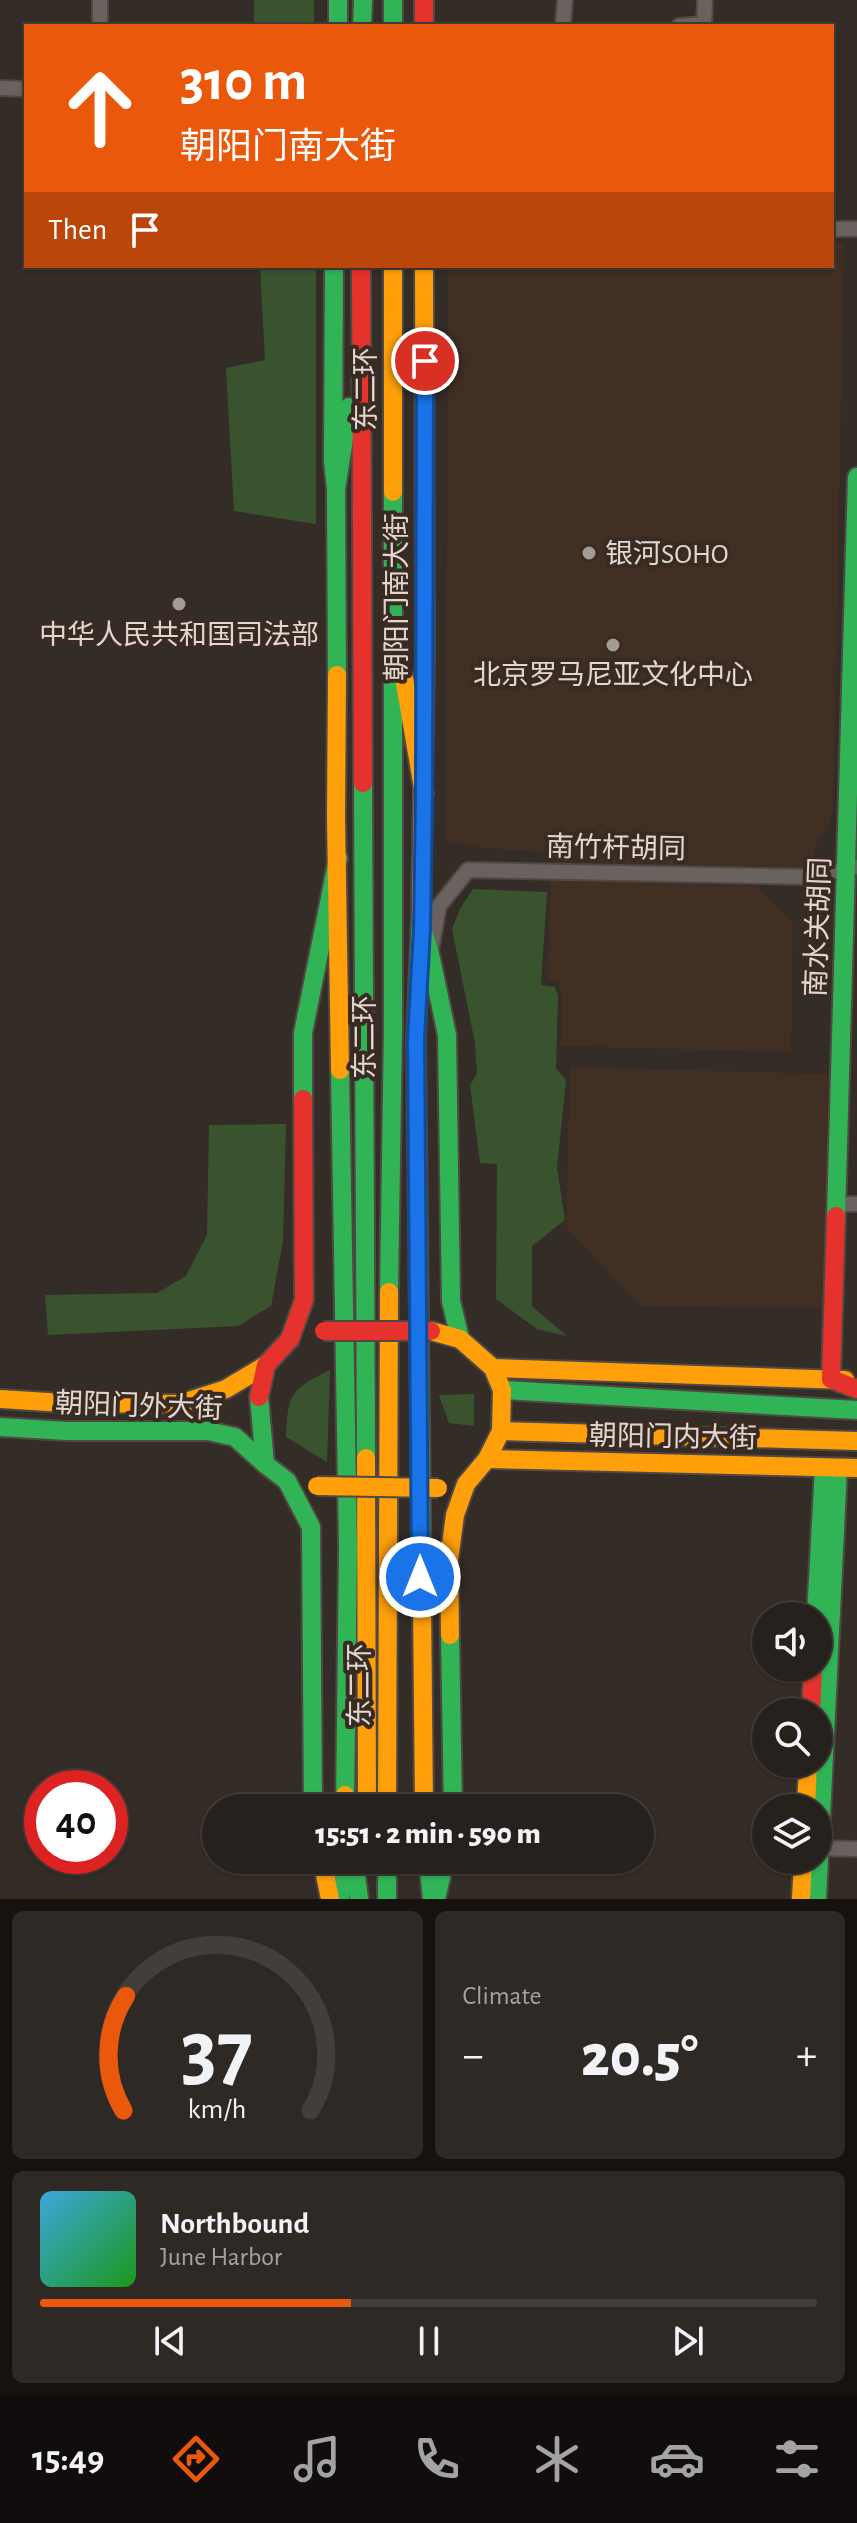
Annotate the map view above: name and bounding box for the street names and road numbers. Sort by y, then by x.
street label: 东二环 [351,347,381,431]
street label: 朝阳门南大街 [382,513,412,681]
street label: 南竹杆胡同 [546,832,686,864]
street label: 南水关胡同 [801,857,835,998]
street label: 东二环 [350,995,380,1079]
street label: 朝阳门外大街 [54,1388,223,1424]
street label: 朝阳门内大街 [589,1421,757,1453]
street label: 东二环 [345,1643,375,1727]

